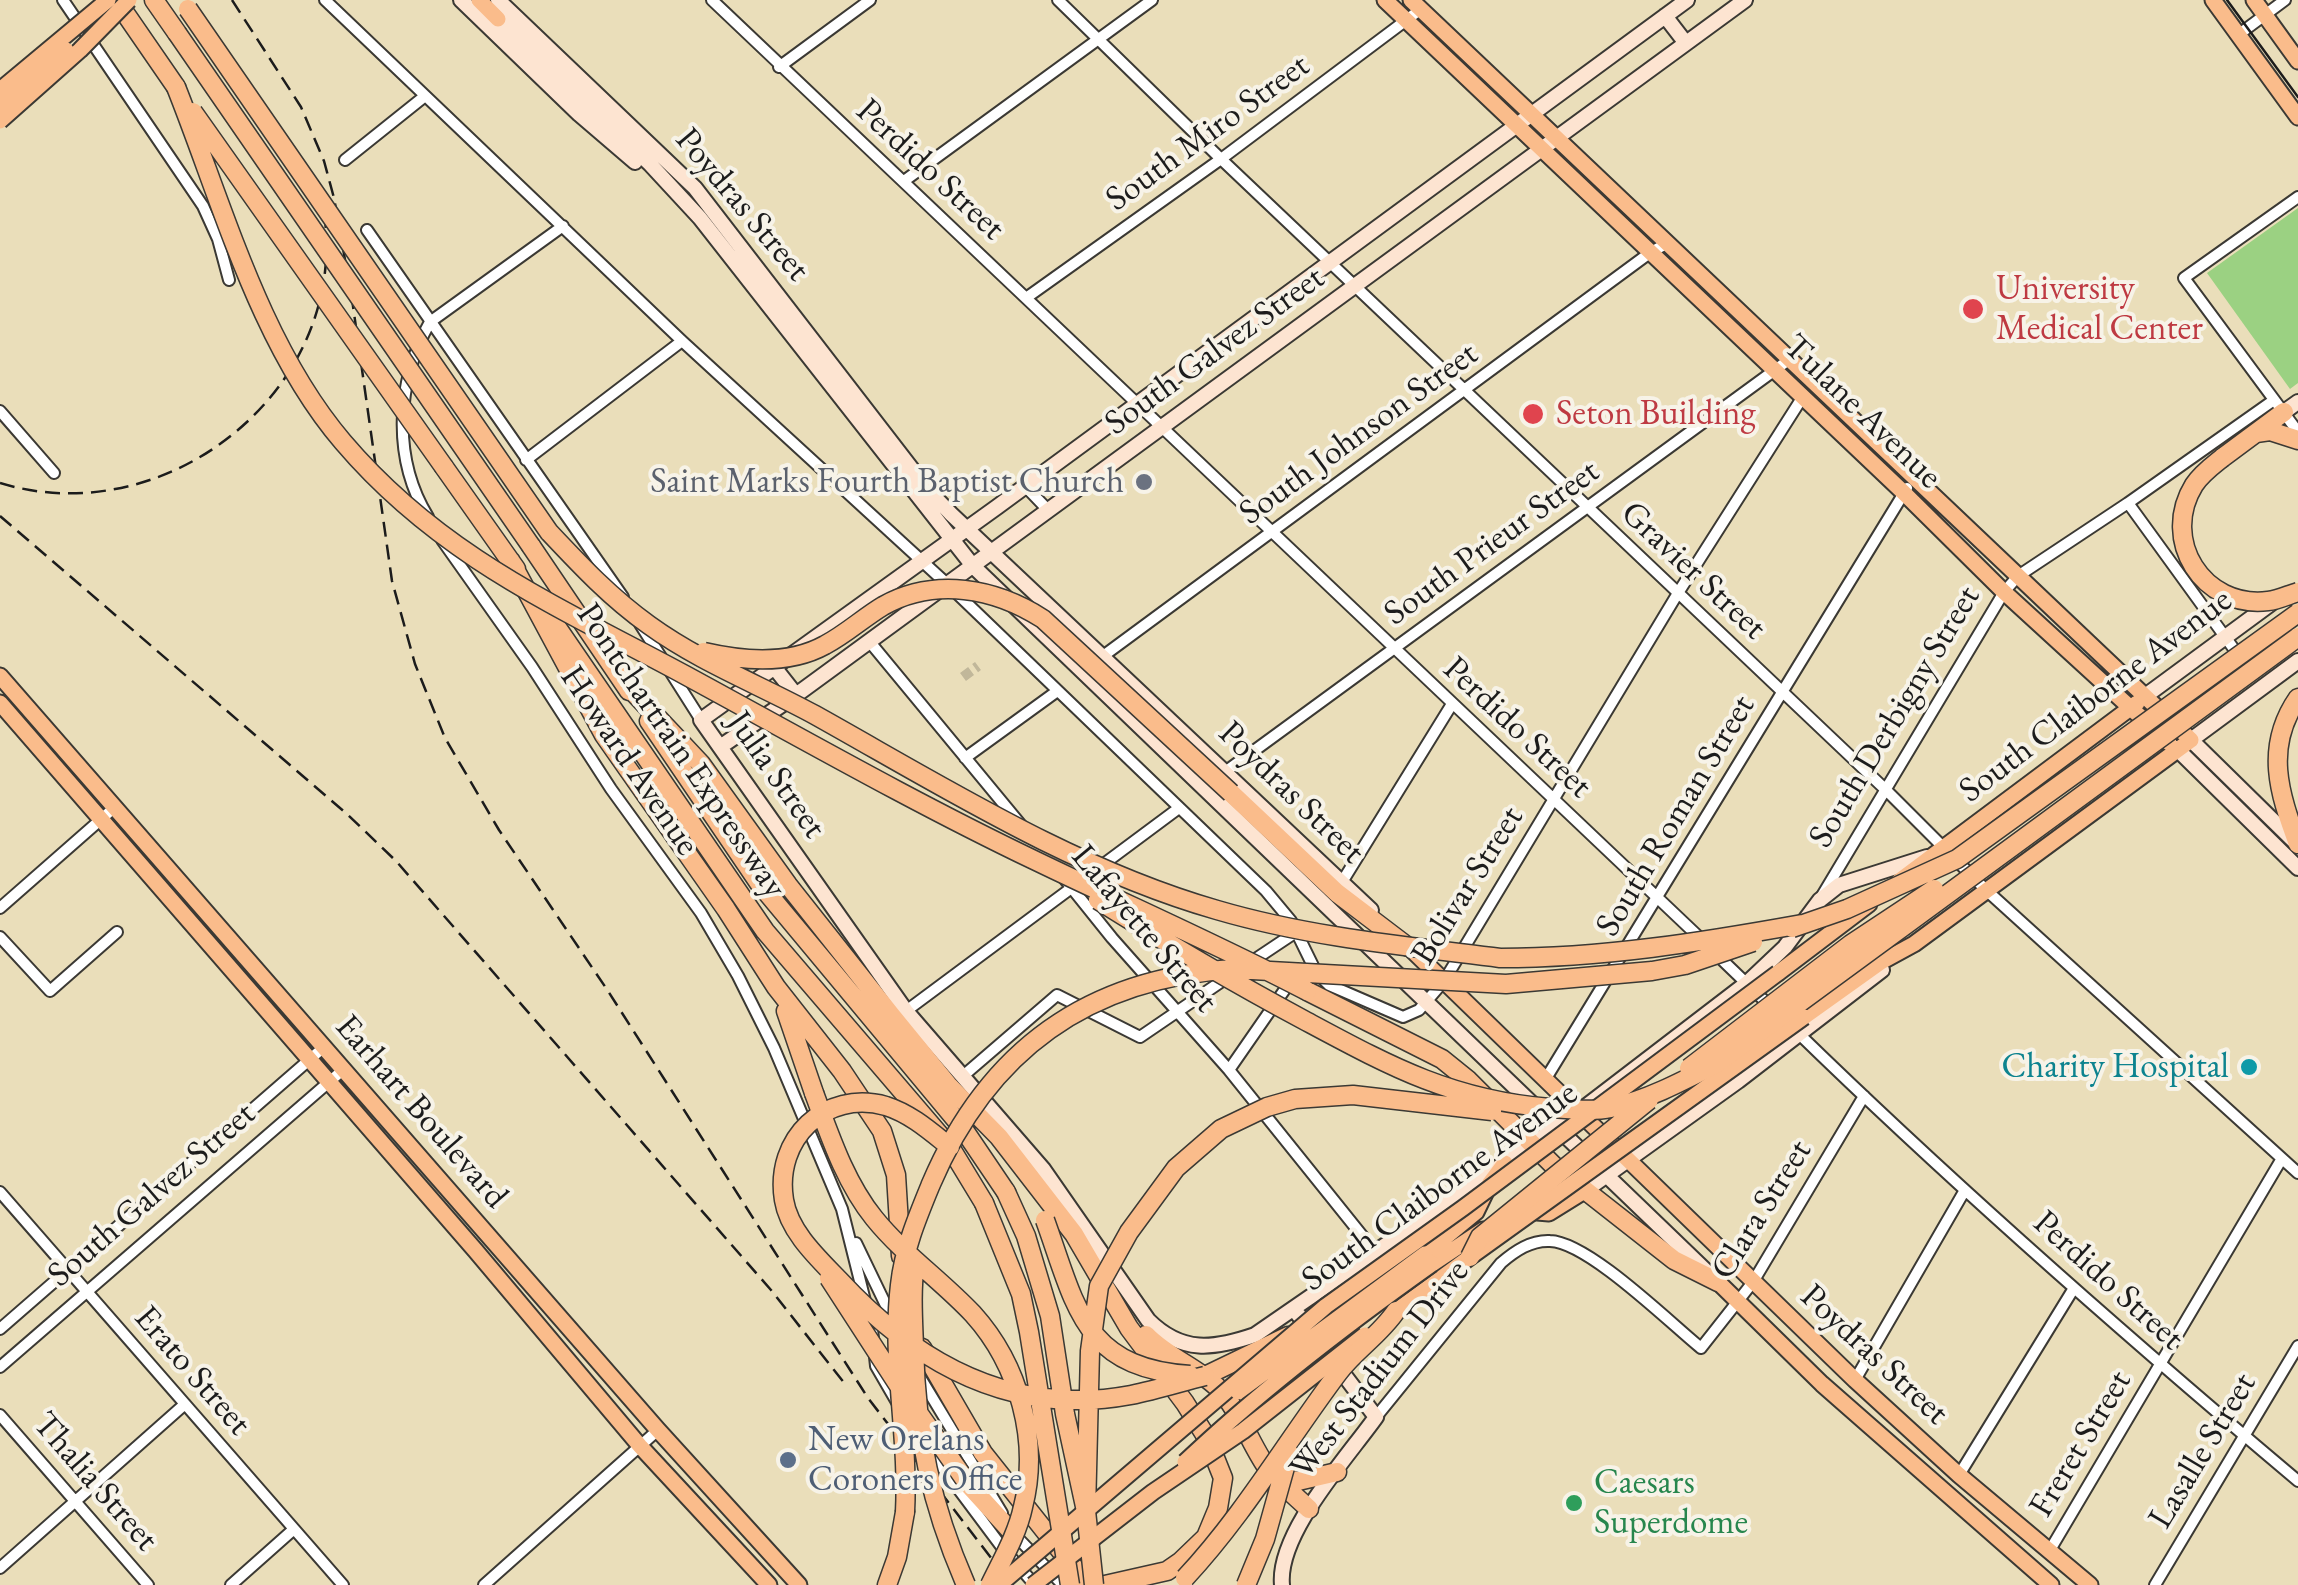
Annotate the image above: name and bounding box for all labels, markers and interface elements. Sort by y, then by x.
street label: South Miro Street [1098,45,1318,221]
street label: Perdido Street [847,90,1013,250]
street label: Poydras Street [666,120,818,290]
street label: South Galvez Street [1097,257,1333,445]
place label: University Medical Center [1996,268,2203,350]
marker: University Medical Center [1960,296,1986,322]
street label: Tulane Avenue [1774,326,1950,498]
street label: South Johnson Street [1232,333,1486,535]
place label: Seton Building [1556,393,1756,435]
marker: Seton Building [1520,401,1546,427]
street label: South Prieur Street [1376,451,1608,635]
place label: Saint Marks Fourth Baptist Church [650,461,1124,503]
marker: Saint Marks Fourth Baptist Church [1133,471,1155,493]
street label: Gravier Street [1612,493,1774,649]
street label: South Derbigny Street [1800,579,1990,855]
street label: South Claiborne Avenue [1951,580,2241,812]
street label: Pontchartrain Expressway [567,596,795,906]
street label: Perdido Street [1434,648,1600,808]
street label: Howard Avenue [550,658,708,864]
street label: South Roman Street [1587,688,1765,944]
street label: Julia Street [717,703,835,847]
street label: Poydras Street [1209,713,1373,873]
street label: Bolivar Street [1403,799,1533,973]
street label: Lafayette Street [1062,837,1226,1021]
street label: Earhart Boulevard [326,1007,516,1217]
place label: Charity Hospital [2002,1046,2229,1088]
marker: Charity Hospital [2238,1056,2260,1078]
street label: South Claiborne Avenue [1294,1073,1586,1301]
street label: South Galvez Street [40,1093,264,1297]
street label: Clara Street [1703,1132,1821,1288]
street label: Perdido Street [2024,1202,2192,1360]
street label: West Stadium Drive [1281,1252,1479,1488]
street label: Poydras Street [1791,1276,1957,1434]
street label: Erato Street [124,1298,260,1444]
street label: Freret Street [2021,1363,2141,1525]
street label: Lasalle Street [2140,1366,2266,1536]
street label: Thalia Street [23,1404,167,1560]
place label: New Orelans Coroners Office [808,1419,1022,1501]
marker: New Orelans Coroners Office [777,1449,799,1471]
place label: Caesars Superdome [1594,1462,1748,1544]
marker: Caesars Superdome [1563,1492,1585,1514]

